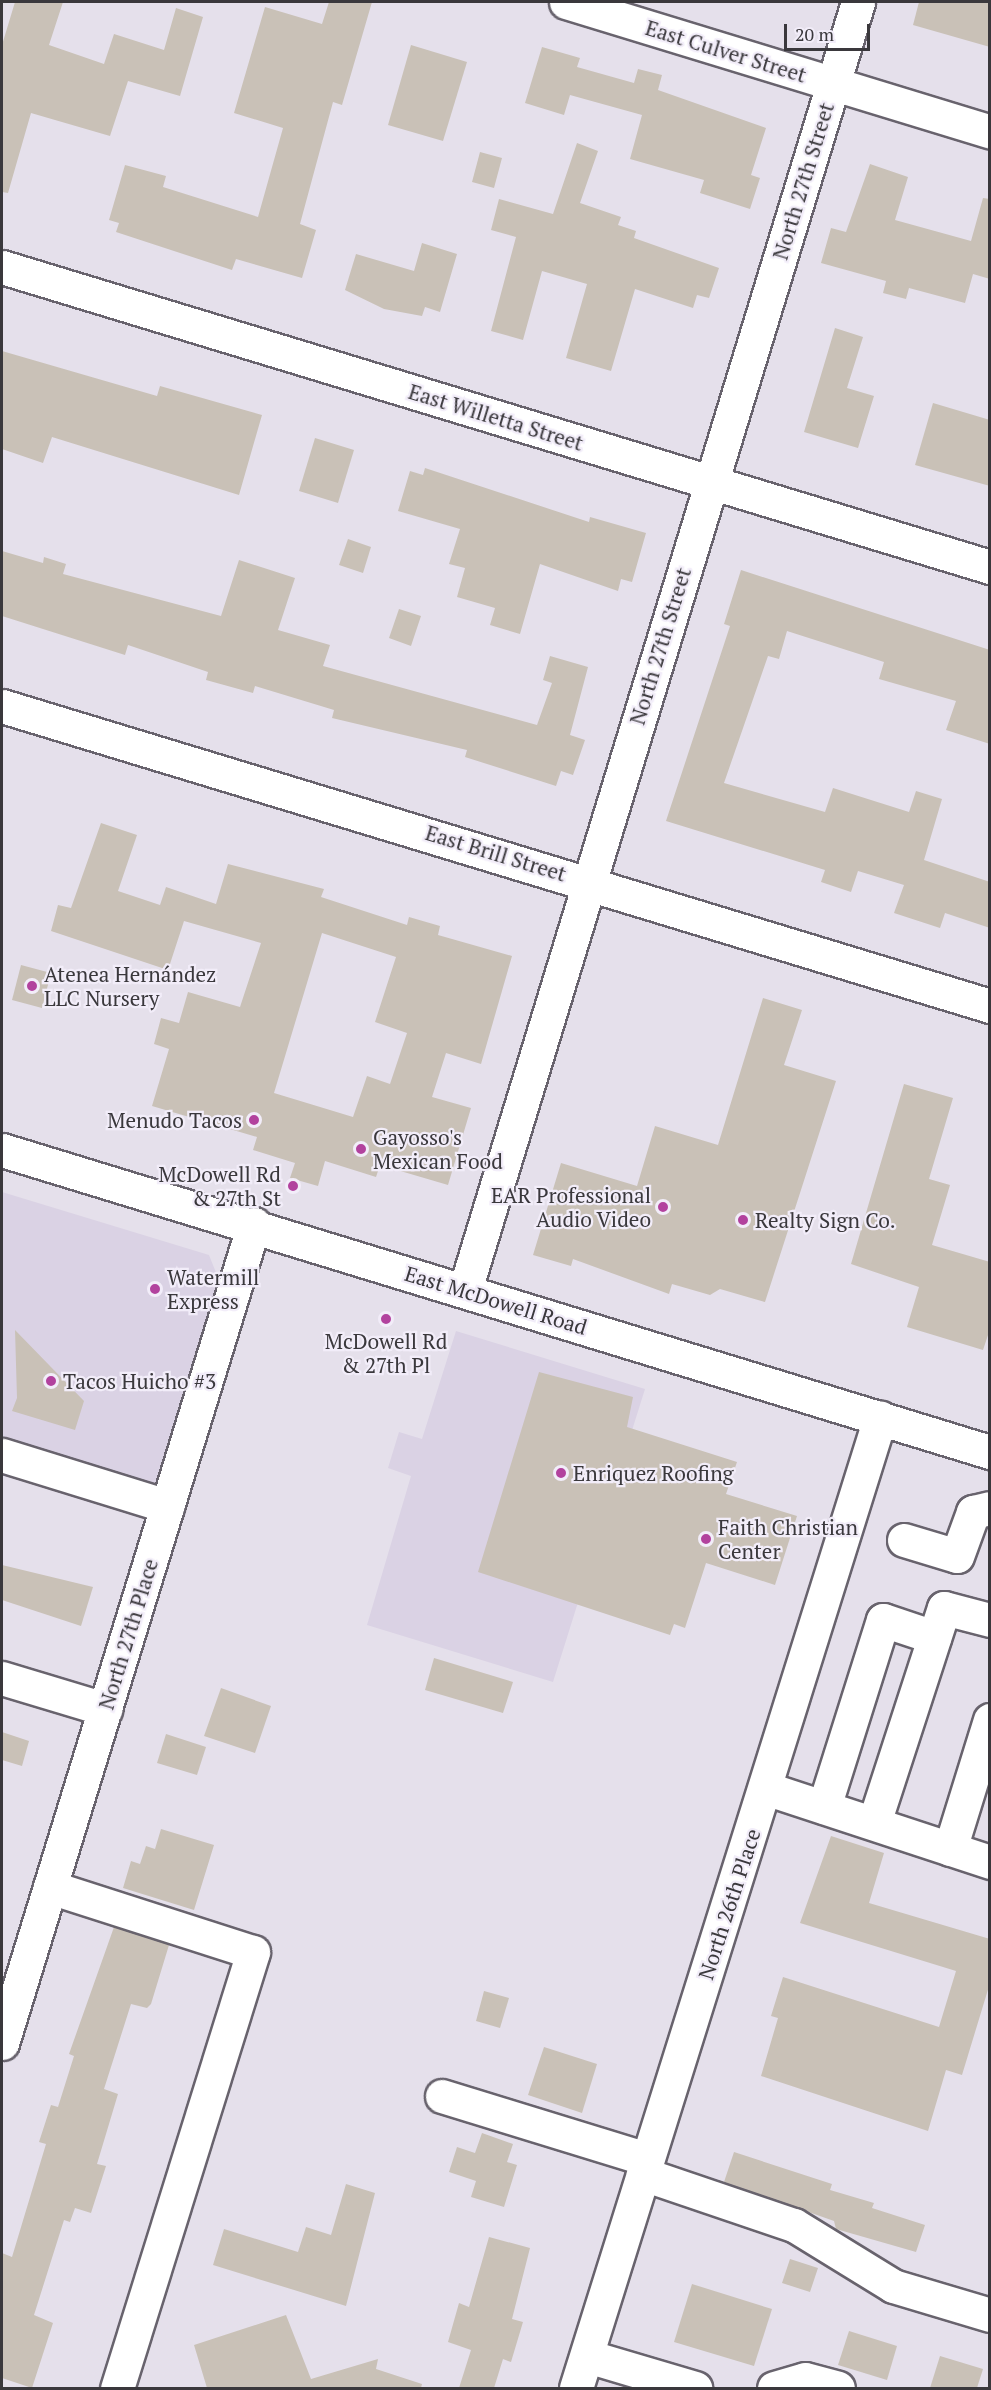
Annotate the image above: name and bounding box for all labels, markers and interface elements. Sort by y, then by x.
scale bar [787,12,872,50]
street label: East Culver Street [643,15,809,87]
text: 20 m [795,22,834,46]
street label: North 27th Street [767,99,839,263]
street label: East Willetta Street [406,378,586,456]
street label: North 27th Street [624,564,696,728]
street label: East Brill Street [423,820,569,886]
place label: Atenea Hernández LLC Nursery [44,961,216,1011]
marker: Atenea Hernández LLC Nursery [25,979,39,993]
place label: Menudo Tacos [107,1107,242,1133]
marker: Menudo Tacos [247,1113,261,1127]
place label: Gayosso's Mexican Food [373,1124,503,1174]
marker: Gayosso's Mexican Food [354,1142,368,1156]
place label: McDowell Rd & 27th St [158,1161,281,1211]
marker: McDowell Rd & 27th St [286,1179,300,1193]
place label: EAR Professional Audio Video [491,1182,651,1232]
marker: EAR Professional Audio Video [656,1200,670,1214]
place label: Realty Sign Co. [755,1207,896,1233]
marker: Realty Sign Co. [736,1213,750,1227]
street label: East McDowell Road [402,1260,590,1340]
place label: Watermill Express [167,1264,259,1314]
marker: Watermill Express [148,1282,162,1296]
marker: McDowell Rd & 27th Pl [379,1312,393,1326]
place label: McDowell Rd & 27th Pl [325,1328,447,1378]
place label: Tacos Huicho #3 [63,1368,216,1394]
marker: Tacos Huicho #3 [44,1374,58,1388]
place label: Enriquez Roofing [573,1460,734,1486]
marker: Enriquez Roofing [554,1466,568,1480]
place label: Faith Christian Center [718,1514,858,1564]
marker: Faith Christian Center [699,1532,713,1546]
street label: North 27th Place [93,1556,163,1712]
street label: North 26th Place [693,1825,765,1983]

